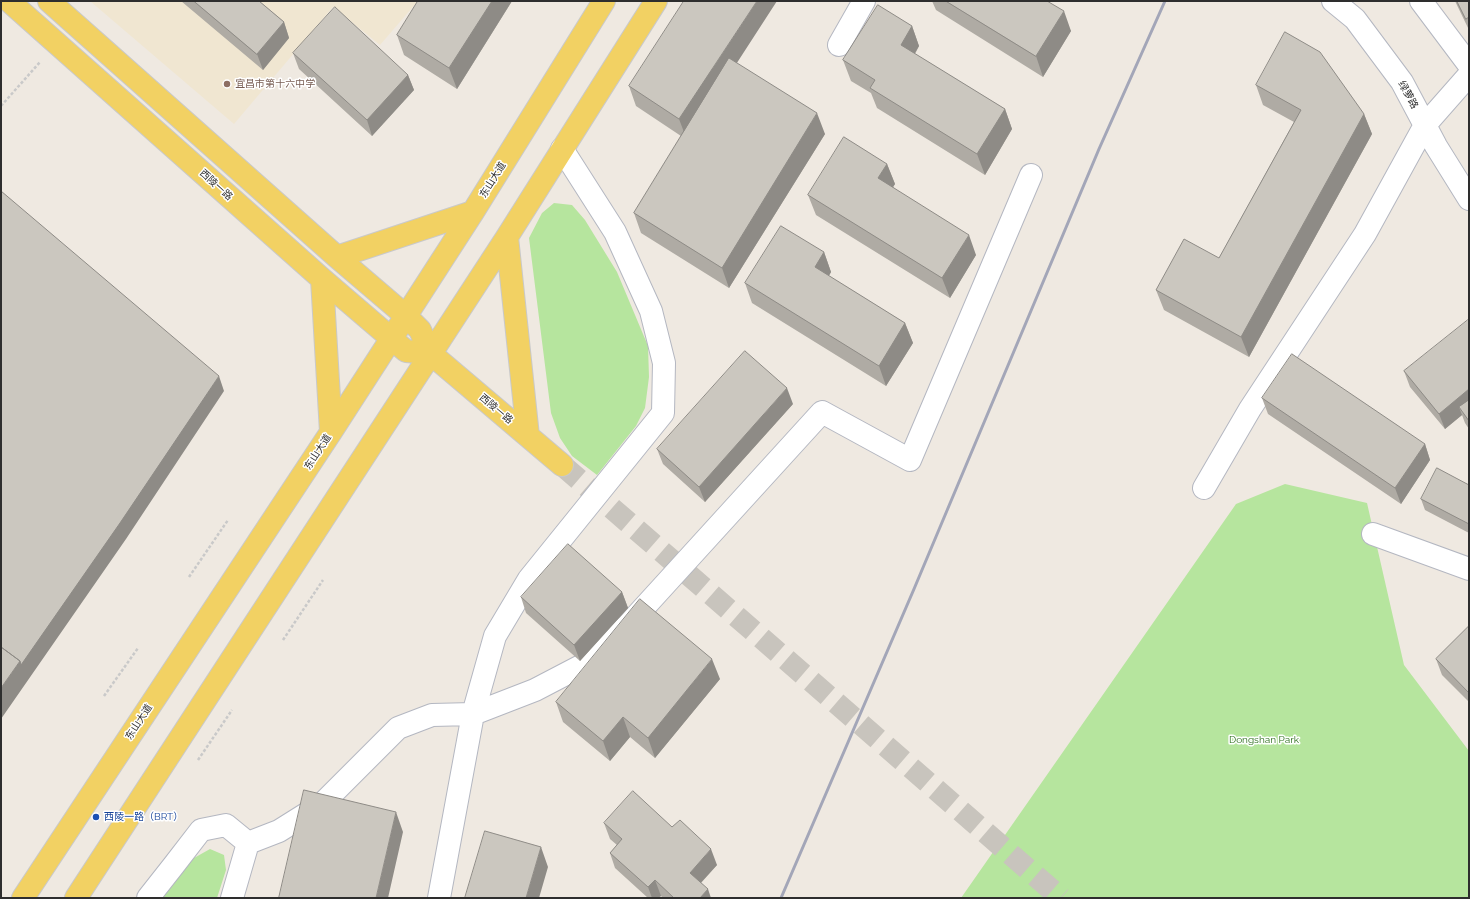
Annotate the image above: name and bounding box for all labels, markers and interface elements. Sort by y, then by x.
place label: 宜昌市第十六中学 [235,78,315,90]
marker: 宜昌市第十六中学 [222,79,232,89]
street label: 绿萝路 [1395,79,1421,111]
street label: 东山大道 [477,160,509,200]
street label: 西陵一路 [197,167,235,203]
street label: 西陵一路 [477,392,515,426]
street label: 东山大道 [302,432,334,472]
street label: 东山大道 [123,702,155,742]
park label: Dongshan Park [1229,734,1299,746]
place label: 西陵一路（BRT） [104,811,183,823]
marker: 西陵一路（BRT） [91,812,101,822]

